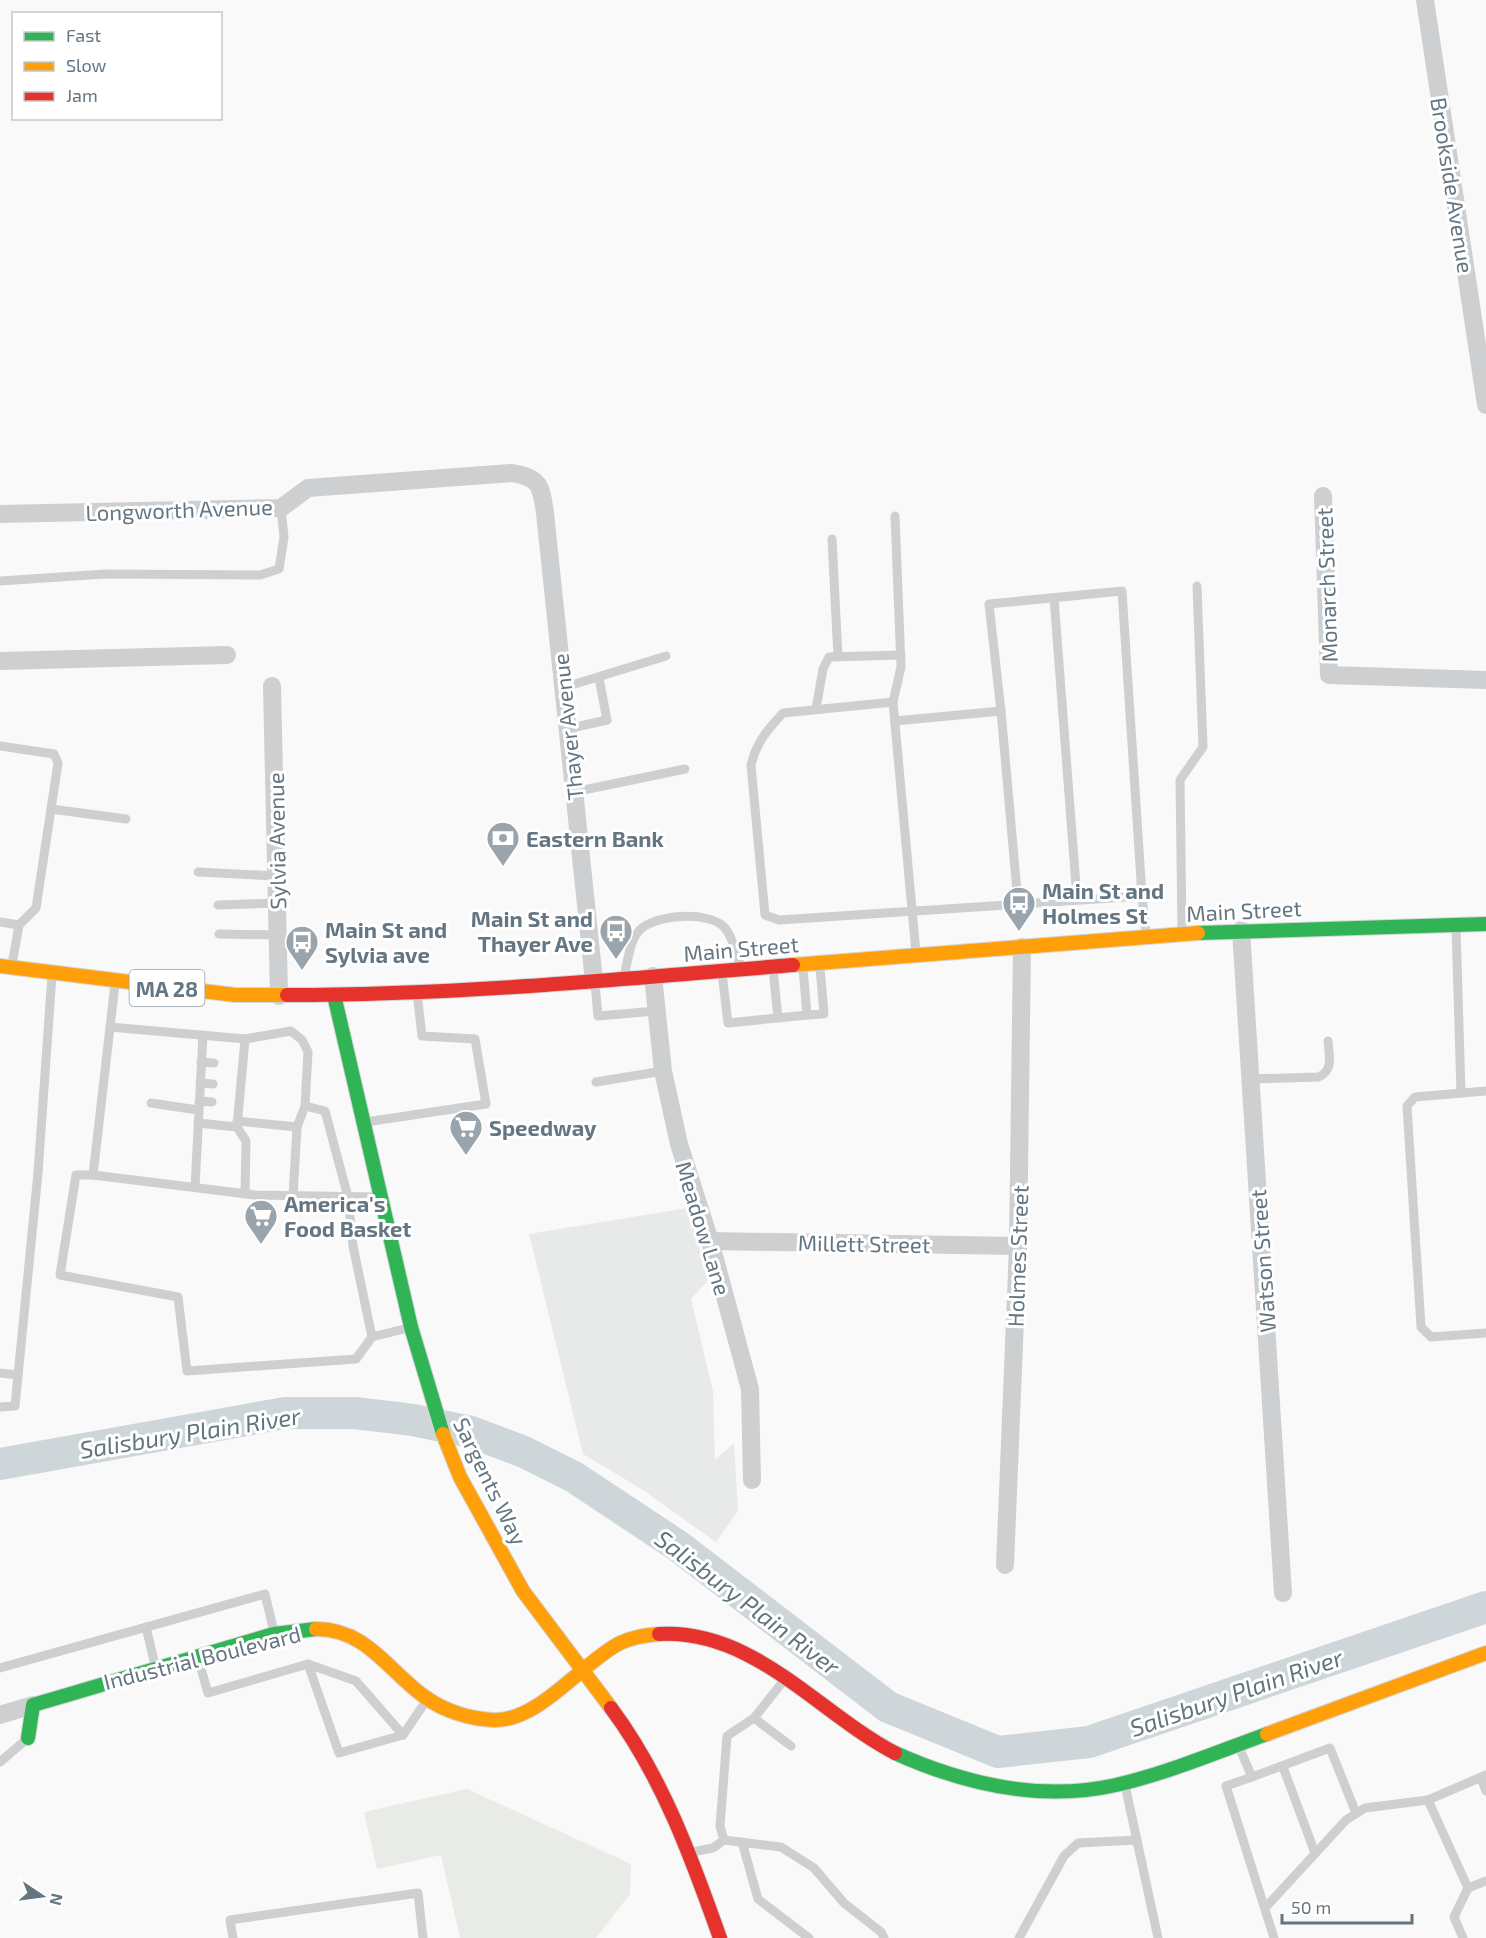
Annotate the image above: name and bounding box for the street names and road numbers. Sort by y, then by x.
street label: Brookside Avenue [1426,95,1480,275]
street label: Longworth Avenue [85,493,273,525]
street label: Monarch Street [1310,507,1342,663]
street label: Thayer Avenue [546,652,588,802]
street label: Sylvia Avenue [262,772,290,910]
street label: Main Street [1186,894,1302,926]
street label: Main Street [682,930,800,966]
road number: MA 28 [130,970,204,1006]
street label: Meadow Lane [671,1158,737,1298]
street label: Holmes Street [1002,1185,1032,1327]
street label: Watson Street [1244,1188,1280,1334]
street label: Millett Street [798,1229,930,1257]
street label: Sargents Way [449,1413,533,1549]
street label: Industrial Boulevard [101,1620,303,1694]

